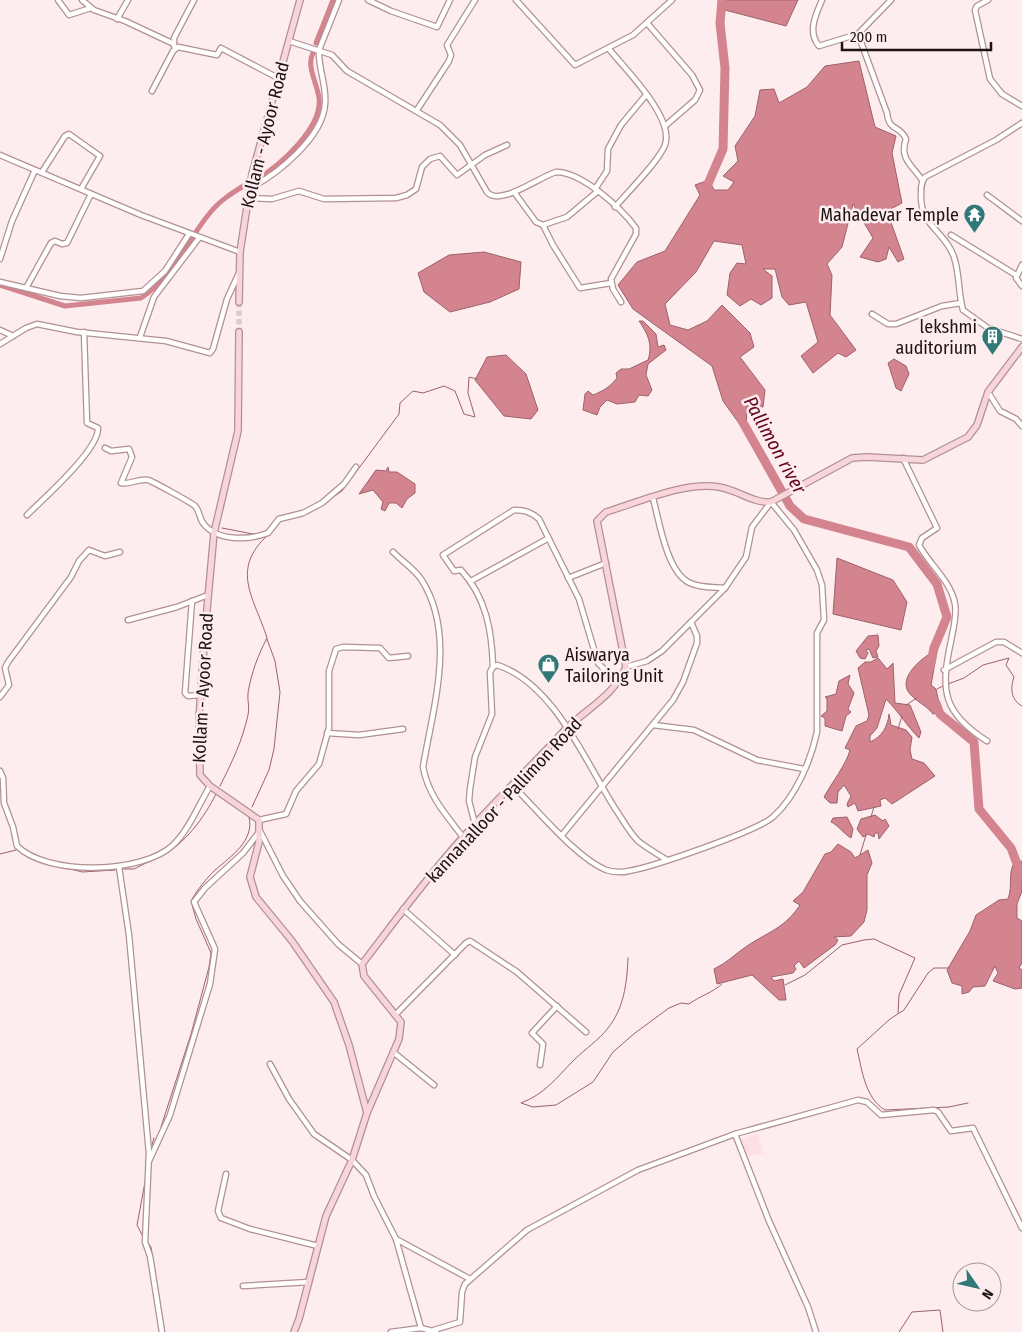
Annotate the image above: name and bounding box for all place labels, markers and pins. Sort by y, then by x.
temple icon: Mahadevar Temple [963,203,987,234]
place label: Mahadevar Temple [820,204,959,226]
place label: lekshmi auditorium [895,316,977,359]
building icon: lekshmi auditorium [981,325,1005,356]
place label: Aiswarya Tailoring Unit [565,644,664,687]
shop icon: Aiswarya Tailoring Unit [537,653,561,684]

